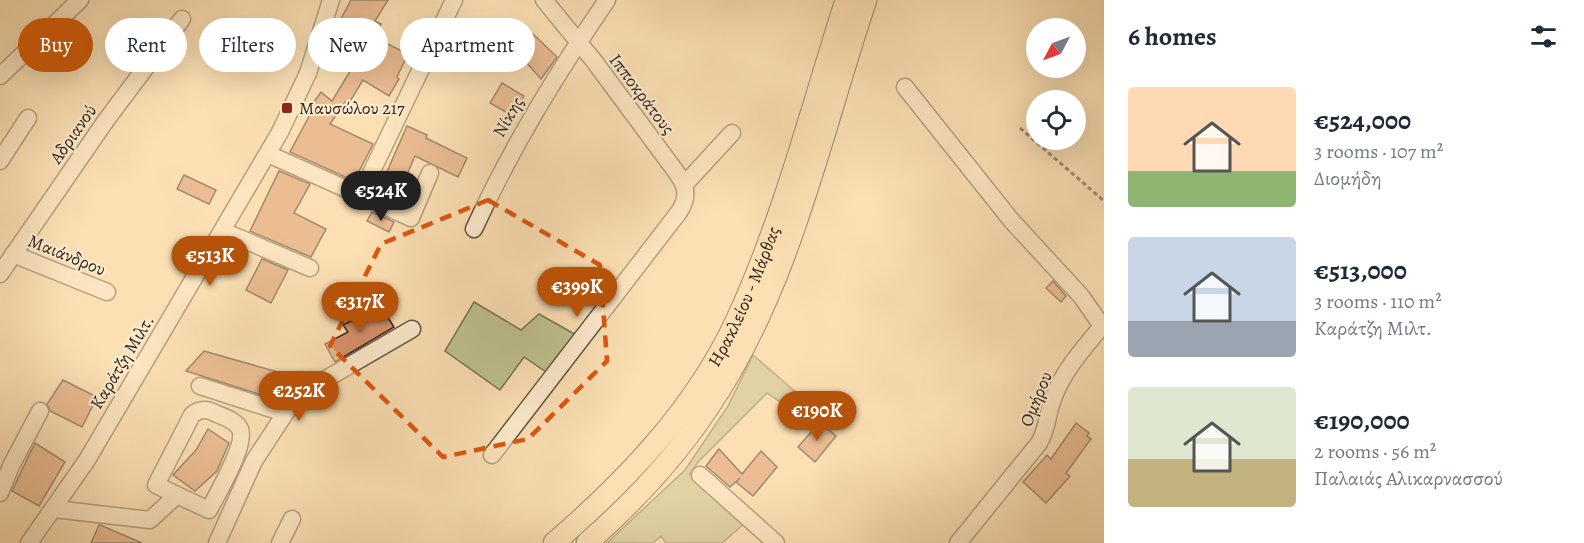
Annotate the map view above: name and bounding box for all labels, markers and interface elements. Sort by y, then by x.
chip: Buy [18,18,93,72]
chip: Rent [105,18,187,72]
chip: Filters [199,18,296,72]
chip: New [308,18,388,72]
chip: Apartment [400,18,535,72]
north arrow [1026,18,1086,78]
map controls [1026,18,1086,150]
text: 6 homes [1128,19,1217,54]
icon: filters [1527,20,1560,53]
street label: Ιπποκράτους [604,49,680,139]
button: locate [1026,90,1086,150]
street label: Νίκης [487,92,529,142]
place label: Μαυσώλου 217 [299,96,405,120]
street label: Αδριανού [43,100,102,169]
marker: Μαυσώλου 217 [280,101,294,115]
text: €524,000 [1314,103,1411,138]
icon: home [1176,111,1248,183]
text: 3 rooms · 107 m² [1314,138,1443,165]
text: Διομήδη [1314,165,1382,192]
pin: €524K [339,171,423,222]
text: €524K [355,177,407,204]
street label: Ηρακλείου - Μάρθας [702,223,785,371]
street label: Μαιάνδρου [25,229,109,281]
pin: €513K [168,236,252,287]
text: €513K [186,242,234,269]
text: €513,000 [1314,253,1407,288]
icon: home [1176,261,1248,333]
pin: €399K [535,267,619,318]
text: €399K [551,273,603,300]
pin: €317K [318,282,402,333]
text: €317K [336,288,384,315]
text: 3 rooms · 110 m² [1314,288,1442,315]
street label: Καράτζη Μιλτ. [84,310,160,414]
text: Καράτζη Μιλτ. [1314,315,1432,342]
street label: Ομήρου [1014,368,1058,430]
pin: €252K [257,371,341,422]
text: €252K [273,377,325,404]
pin: €190K [775,391,859,442]
text: €190K [791,397,843,424]
text: €190,000 [1314,403,1410,438]
icon: home [1176,411,1248,483]
text: 2 rooms · 56 m² [1314,438,1436,465]
text: Παλαιάς Αλικαρνασσού [1314,465,1503,492]

